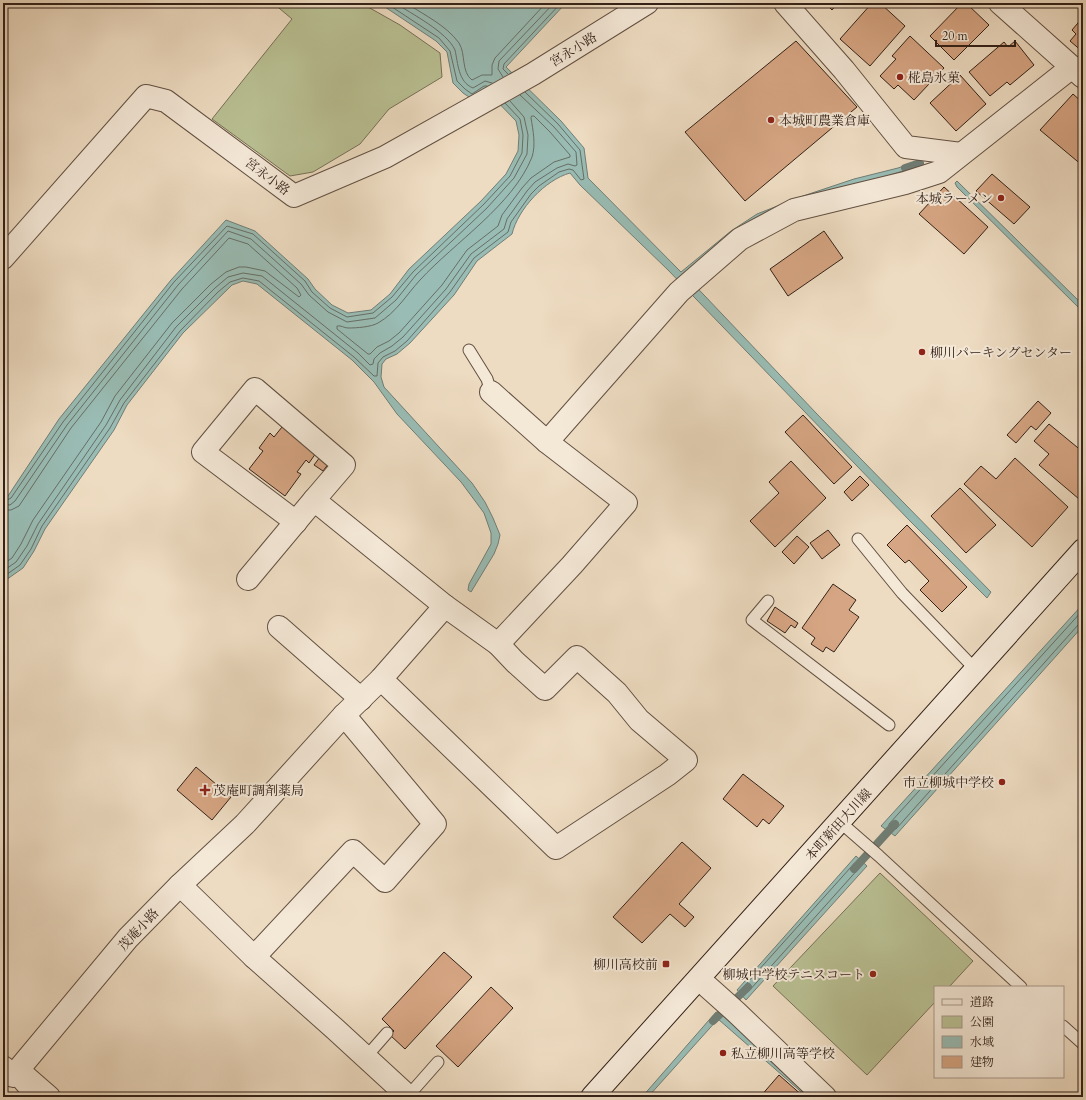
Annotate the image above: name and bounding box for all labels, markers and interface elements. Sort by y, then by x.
scale bar [936,22,1015,48]
street label: 宮永小路 [547,28,600,71]
text: 20 m [942,28,969,44]
place label: 椛島氷菓 [908,69,960,87]
marker: 椛島氷菓 [895,72,905,82]
place label: 本城町農業倉庫 [779,112,870,130]
marker: 本城町農業倉庫 [766,115,776,125]
street label: 宮永小路 [241,154,294,200]
place label: 本城ラーメン [916,190,993,208]
marker: 本城ラーメン [996,193,1006,203]
place label: 柳川パーキングセンター [930,344,1072,362]
marker: 柳川パーキングセンター [917,347,927,357]
place label: 市立柳城中学校 [903,774,994,792]
marker: 市立柳城中学校 [997,777,1007,787]
place label: 茂庵町調剤薬局 [213,782,304,800]
marker: 茂庵町調剤薬局 [200,785,210,795]
street label: 本町新田大川線 [802,785,876,865]
street label: 茂庵小路 [114,905,163,955]
place label: 柳川高校前 [593,956,658,974]
marker: 柳川高校前 [661,959,671,969]
place label: 柳城中学校テニスコート [723,966,865,984]
marker: 柳城中学校テニスコート [868,969,878,979]
legend [934,986,1064,1078]
text: 道路 [970,994,994,1010]
text: 公園 [970,1014,994,1030]
text: 水域 [970,1034,994,1050]
place label: 私立柳川高等学校 [731,1045,835,1063]
marker: 私立柳川高等学校 [718,1048,728,1058]
text: 建物 [970,1054,994,1070]

